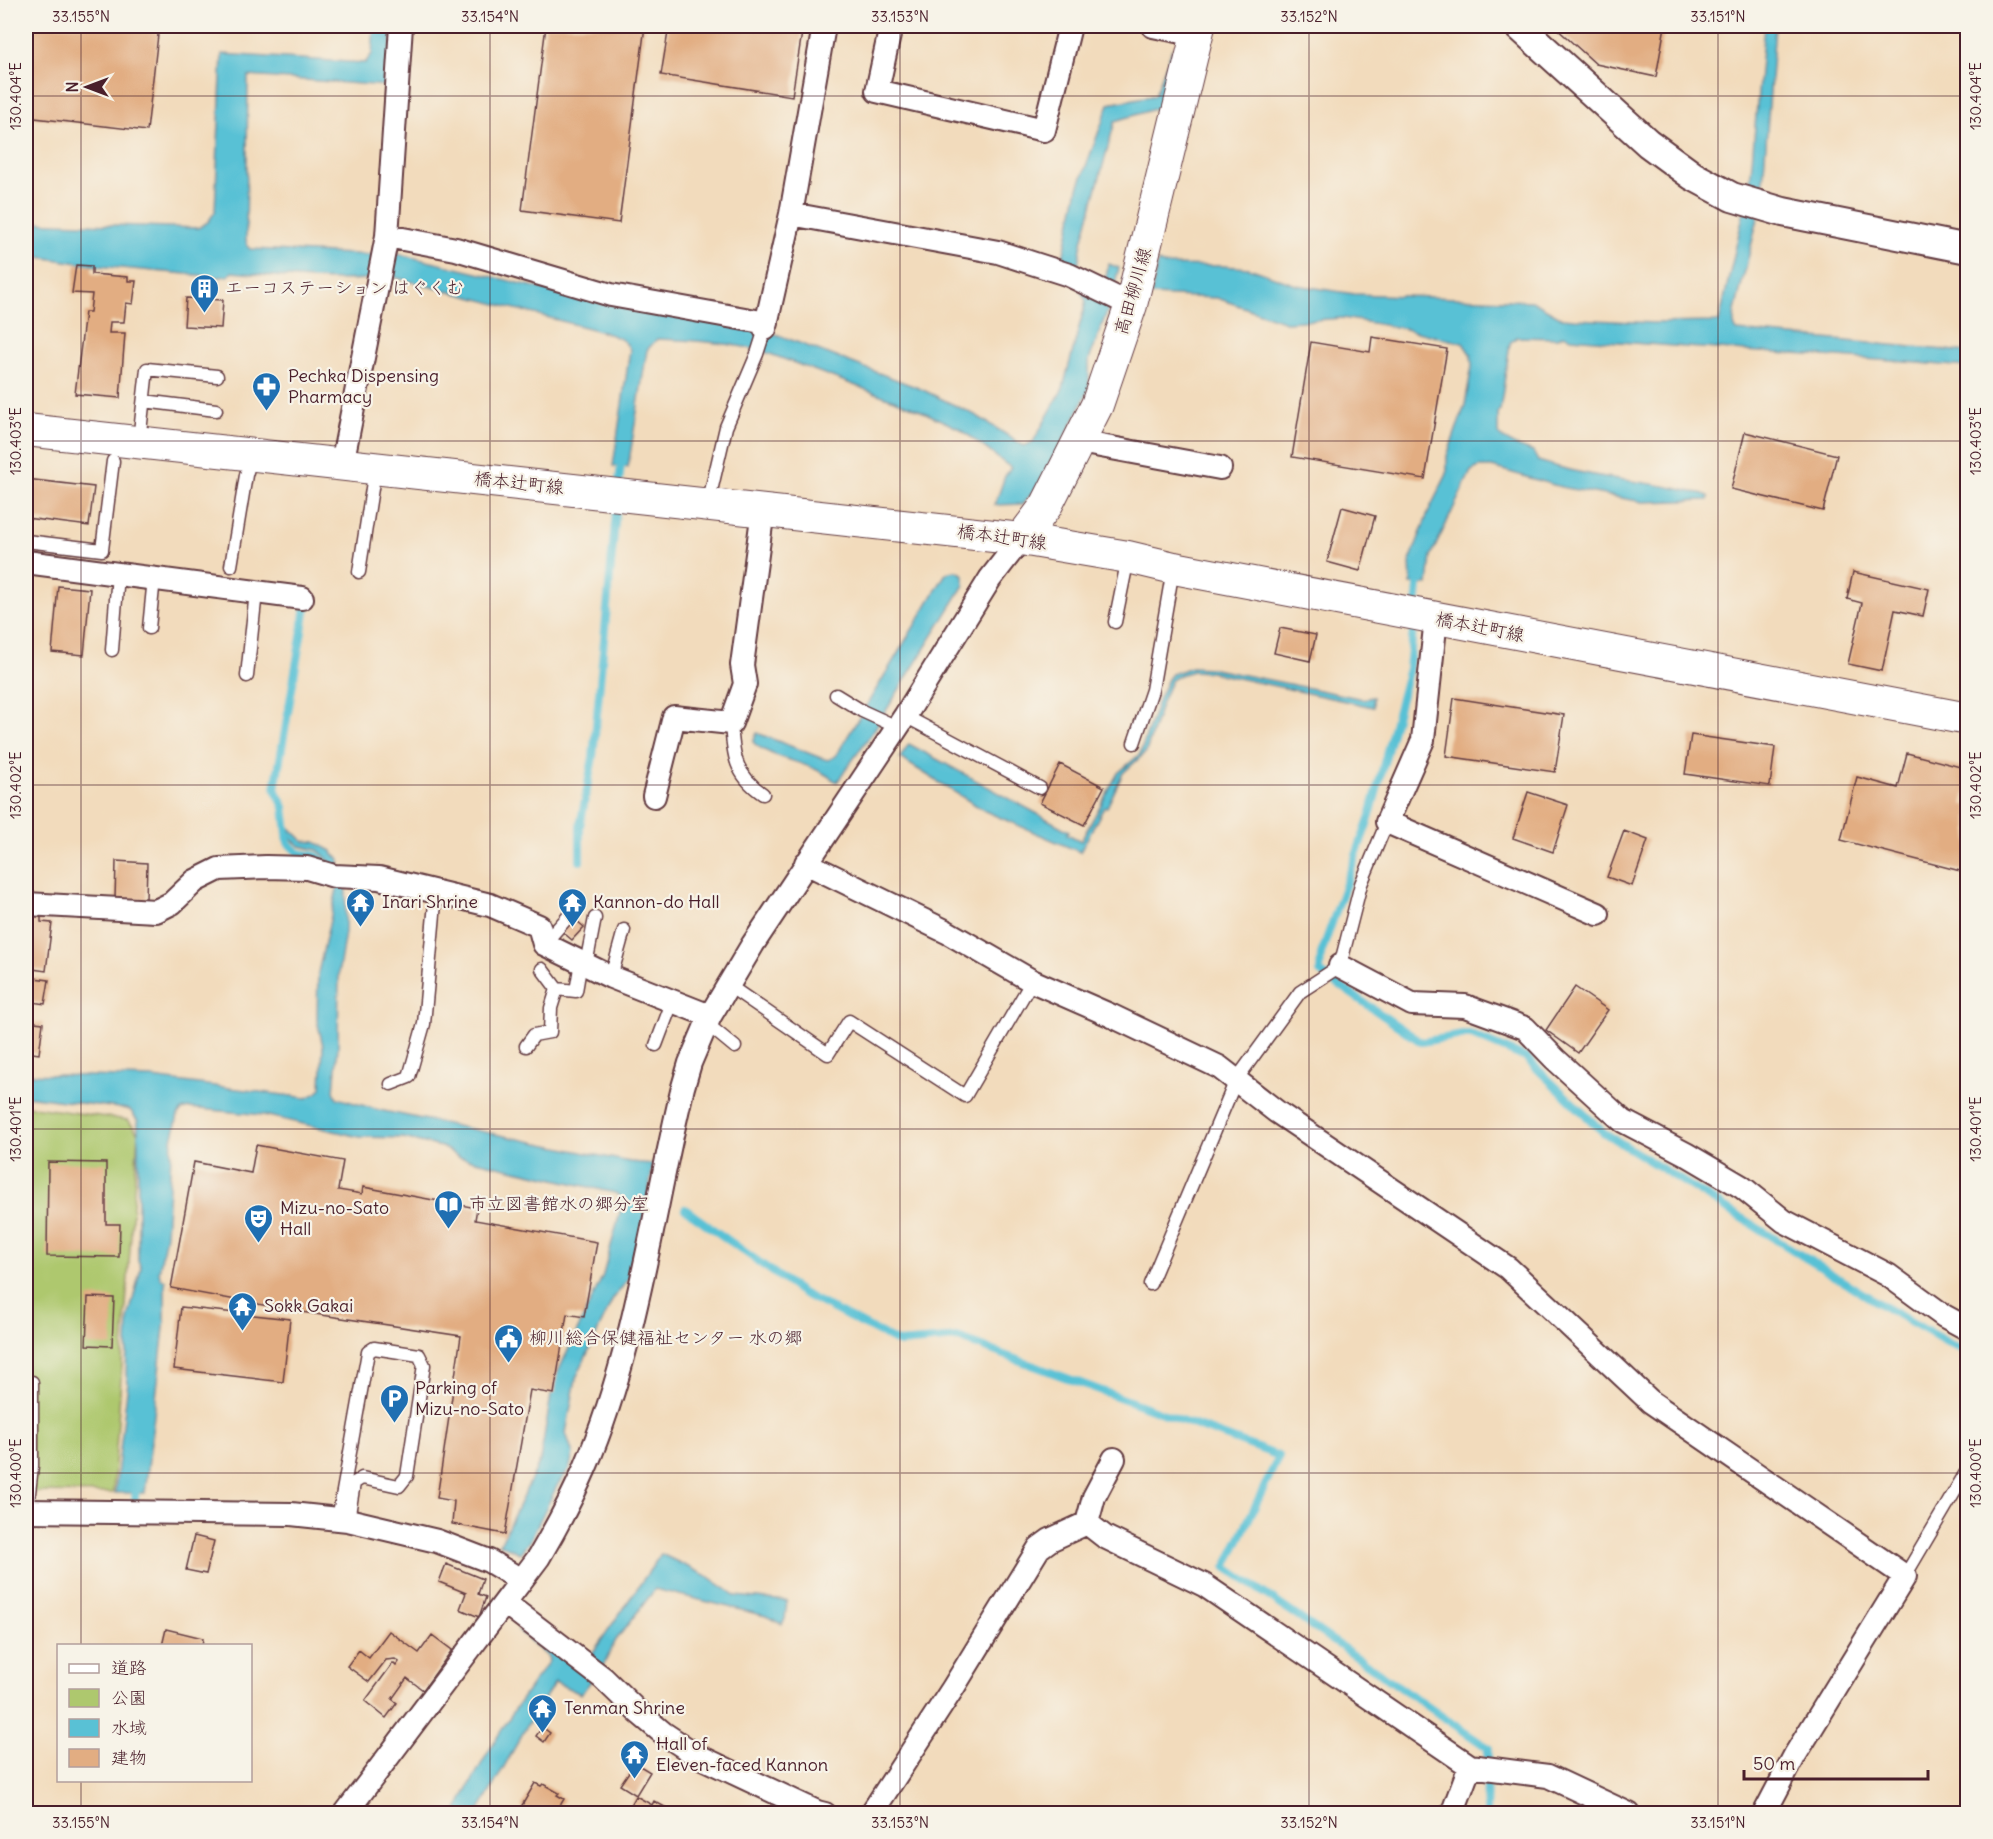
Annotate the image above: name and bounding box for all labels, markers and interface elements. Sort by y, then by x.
text: 33.155°N [52,7,110,26]
text: 33.154°N [461,7,519,26]
text: 33.153°N [871,7,929,26]
text: 33.152°N [1280,7,1338,26]
text: 33.151°N [1690,7,1746,26]
north arrow [57,57,117,117]
text: 130.404°E [6,62,25,130]
text: 130.404°E [1966,62,1985,130]
text: N [62,81,82,93]
street label: 高田柳川線 [1109,244,1156,337]
building icon: エーコステーション はぐくむ [188,272,220,314]
place label: エーコステーション はぐくむ [225,276,464,299]
place label: Pechka Dispensing Pharmacy [288,364,439,408]
pharmacy icon: Pechka Dispensing Pharmacy [251,370,283,412]
text: 130.403°E [6,407,25,475]
text: 130.403°E [1966,407,1985,475]
street label: 橋本辻町線 [473,466,565,499]
street label: 橋本辻町線 [956,519,1048,554]
street label: 橋本辻町線 [1434,607,1526,646]
text: 130.402°E [6,751,25,819]
text: 130.402°E [1966,751,1985,819]
temple icon: Inari Shrine [345,886,377,928]
temple icon: Kannon-do Hall [556,886,588,928]
place label: Inari Shrine [382,890,478,913]
place label: Kannon-do Hall [593,890,719,913]
text: 130.401°E [6,1096,25,1162]
text: 130.401°E [1966,1096,1985,1162]
library icon: 市立図書館水の郷分室 [432,1188,464,1230]
place label: 市立図書館水の郷分室 [469,1192,649,1215]
place label: Mizu-no-Sato Hall [280,1196,389,1240]
theatre icon: Mizu-no-Sato Hall [243,1202,275,1244]
temple icon: Sokk Gakai [227,1290,259,1332]
place label: Sokk Gakai [264,1294,353,1317]
public building icon: 柳川総合保健福祉センター 水の郷 [492,1322,524,1364]
place label: 柳川総合保健福祉センター 水の郷 [529,1326,803,1349]
place label: Parking of Mizu-no-Sato [415,1376,524,1420]
parking icon: Parking of Mizu-no-Sato [378,1382,410,1424]
text: 130.400°E [6,1438,25,1508]
text: 130.400°E [1966,1438,1985,1508]
legend [57,1644,252,1782]
text: 道路 [111,1656,147,1679]
text: 公園 [111,1686,147,1709]
temple icon: Tenman Shrine [527,1692,559,1734]
place label: Tenman Shrine [564,1696,685,1719]
text: 水域 [111,1716,147,1739]
place label: Hall of Eleven-faced Kannon [656,1732,828,1776]
temple icon: Hall of Eleven-faced Kannon [619,1738,651,1780]
scale bar [1744,1743,1928,1781]
text: 建物 [111,1746,147,1769]
text: 50 m [1753,1752,1795,1775]
text: 33.155°N [52,1813,110,1832]
text: 33.154°N [461,1813,519,1832]
text: 33.153°N [871,1813,929,1832]
text: 33.152°N [1280,1813,1338,1832]
text: 33.151°N [1690,1813,1746,1832]

